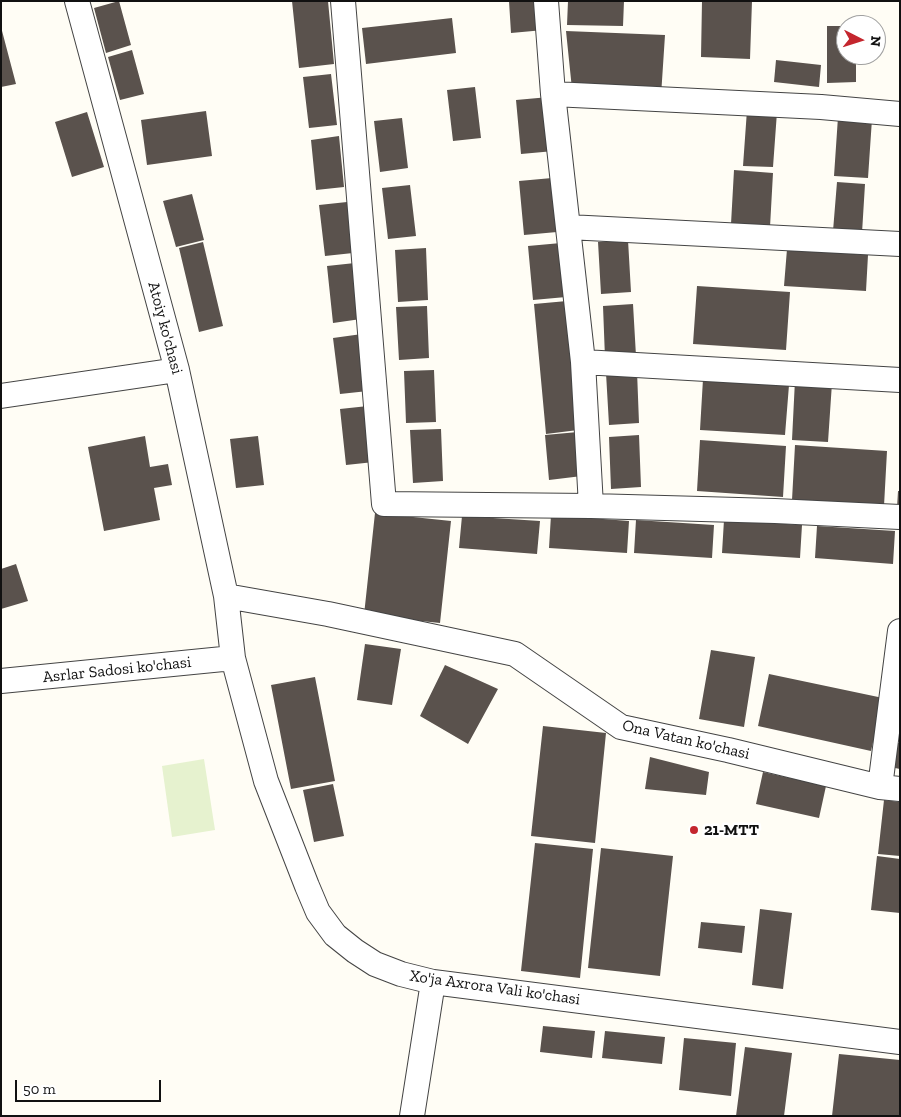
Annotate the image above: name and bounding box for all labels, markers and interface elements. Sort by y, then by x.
north arrow [836,15,886,65]
text: N [867,35,884,47]
street label: Atoiy ko'chasi [143,280,187,376]
street label: Asrlar Sadosi ko'chasi [42,653,192,687]
street label: Ona Vatan ko'chasi [620,716,752,764]
place label: 21-MTT [704,820,759,840]
marker: 21-MTT [688,824,700,836]
street label: Xo'ja Axrora Vali ko'chasi [409,967,581,1009]
scale bar [18,1070,164,1102]
text: 50 m [23,1080,56,1098]

